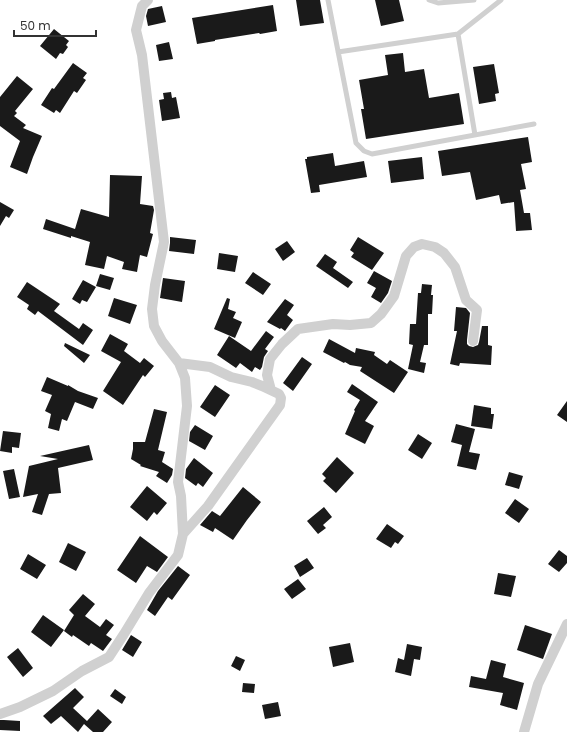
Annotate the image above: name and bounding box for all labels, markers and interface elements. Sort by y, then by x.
scale bar [14,12,96,38]
text: 50 m [20,17,51,34]

